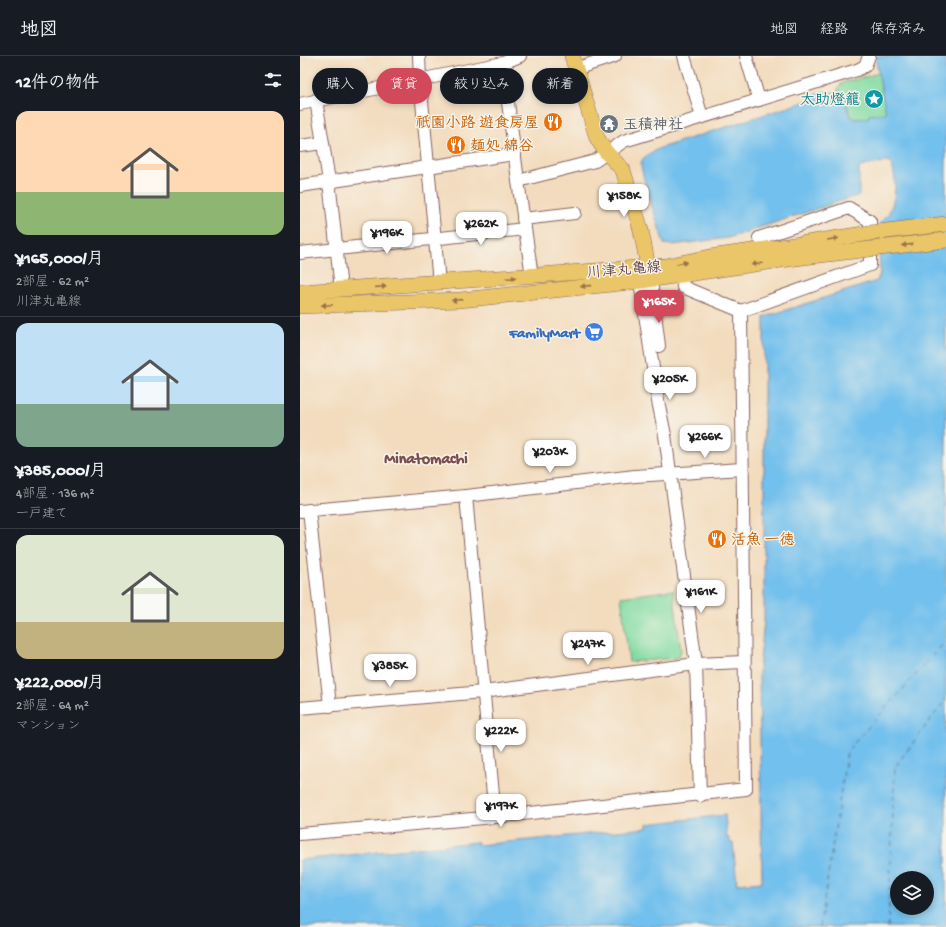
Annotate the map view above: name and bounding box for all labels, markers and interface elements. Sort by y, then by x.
text: 地図 [20,20,58,43]
text: 地図 [770,22,798,39]
text: 経路 [820,22,848,39]
text: 保存済み [870,22,926,39]
chip: 購入 [312,68,368,104]
chip: 賃貸 [376,68,432,104]
chip: 絞り込み [440,68,524,104]
chip: 新着 [532,68,588,104]
icon: filters [262,69,284,91]
text: 12件の物件 [16,74,99,94]
place icon: 太助燈籠 [863,88,885,110]
place label: 太助燈籠 [800,91,860,110]
restaurant icon: 祇園小路 遊食房屋 [542,111,564,133]
temple icon: 玉積神社 [598,113,620,135]
place label: 祇園小路 遊食房屋 [415,114,539,133]
place label: 玉積神社 [623,116,683,135]
restaurant icon: 麺処 綿谷 [445,134,467,156]
icon: home [114,137,186,209]
place label: 麺処 綿谷 [470,137,534,156]
pin: ¥158K [596,184,652,218]
text: ¥158K [608,189,640,204]
pin: ¥262K [453,212,509,246]
text: ¥262K [465,217,497,232]
pin: ¥196K [359,221,415,255]
text: ¥196K [371,226,403,241]
one-way arrow [826,236,839,242]
one-way arrow [901,241,913,248]
text: ¥165,000/月 [16,250,104,270]
street label: 川津丸亀線 [586,258,662,283]
one-way arrow [676,259,688,265]
one-way arrow [751,261,763,267]
one-way arrow [505,274,517,281]
text: 2部屋 · 62 m² [16,275,89,290]
one-way arrow [375,283,387,290]
one-way arrow [580,283,592,289]
pin: ¥165K [631,290,687,324]
text: 川津丸亀線 [16,295,81,310]
text: ¥165K [643,295,675,310]
one-way arrow [451,296,463,303]
one-way arrow [320,302,333,308]
supermarket icon: FamilyMart [583,321,605,343]
place label: FamilyMart [508,325,582,343]
icon: home [114,349,186,421]
pin: ¥205K [642,367,698,401]
text: ¥205K [653,372,687,387]
pin: ¥266K [677,425,733,459]
text: ¥266K [689,430,721,445]
pin: ¥203K [522,440,578,474]
text: ¥203K [533,445,567,460]
district label: Minatomachi [384,451,468,470]
text: ¥385,000/月 [16,462,106,482]
text: 4部屋 · 136 m² [16,487,94,502]
text: 一戸建て [16,507,68,522]
restaurant icon: 活魚 一徳 [706,528,728,550]
place label: 活魚 一徳 [731,531,795,550]
icon: home [114,561,186,633]
pin: ¥161K [673,580,729,614]
text: ¥161K [686,585,716,600]
pin: ¥247K [560,632,616,666]
text: ¥247K [572,637,604,652]
pin: ¥385K [362,654,418,688]
text: ¥385K [373,659,407,674]
text: ¥222,000/月 [16,674,104,694]
text: 2部屋 · 64 m² [16,699,89,714]
text: マンション [16,719,80,734]
pin: ¥222K [473,719,529,753]
text: ¥222K [485,724,517,739]
pin: ¥197K [473,794,529,828]
text: ¥197K [485,799,517,814]
map controls [890,871,934,915]
button: layers [890,871,934,915]

